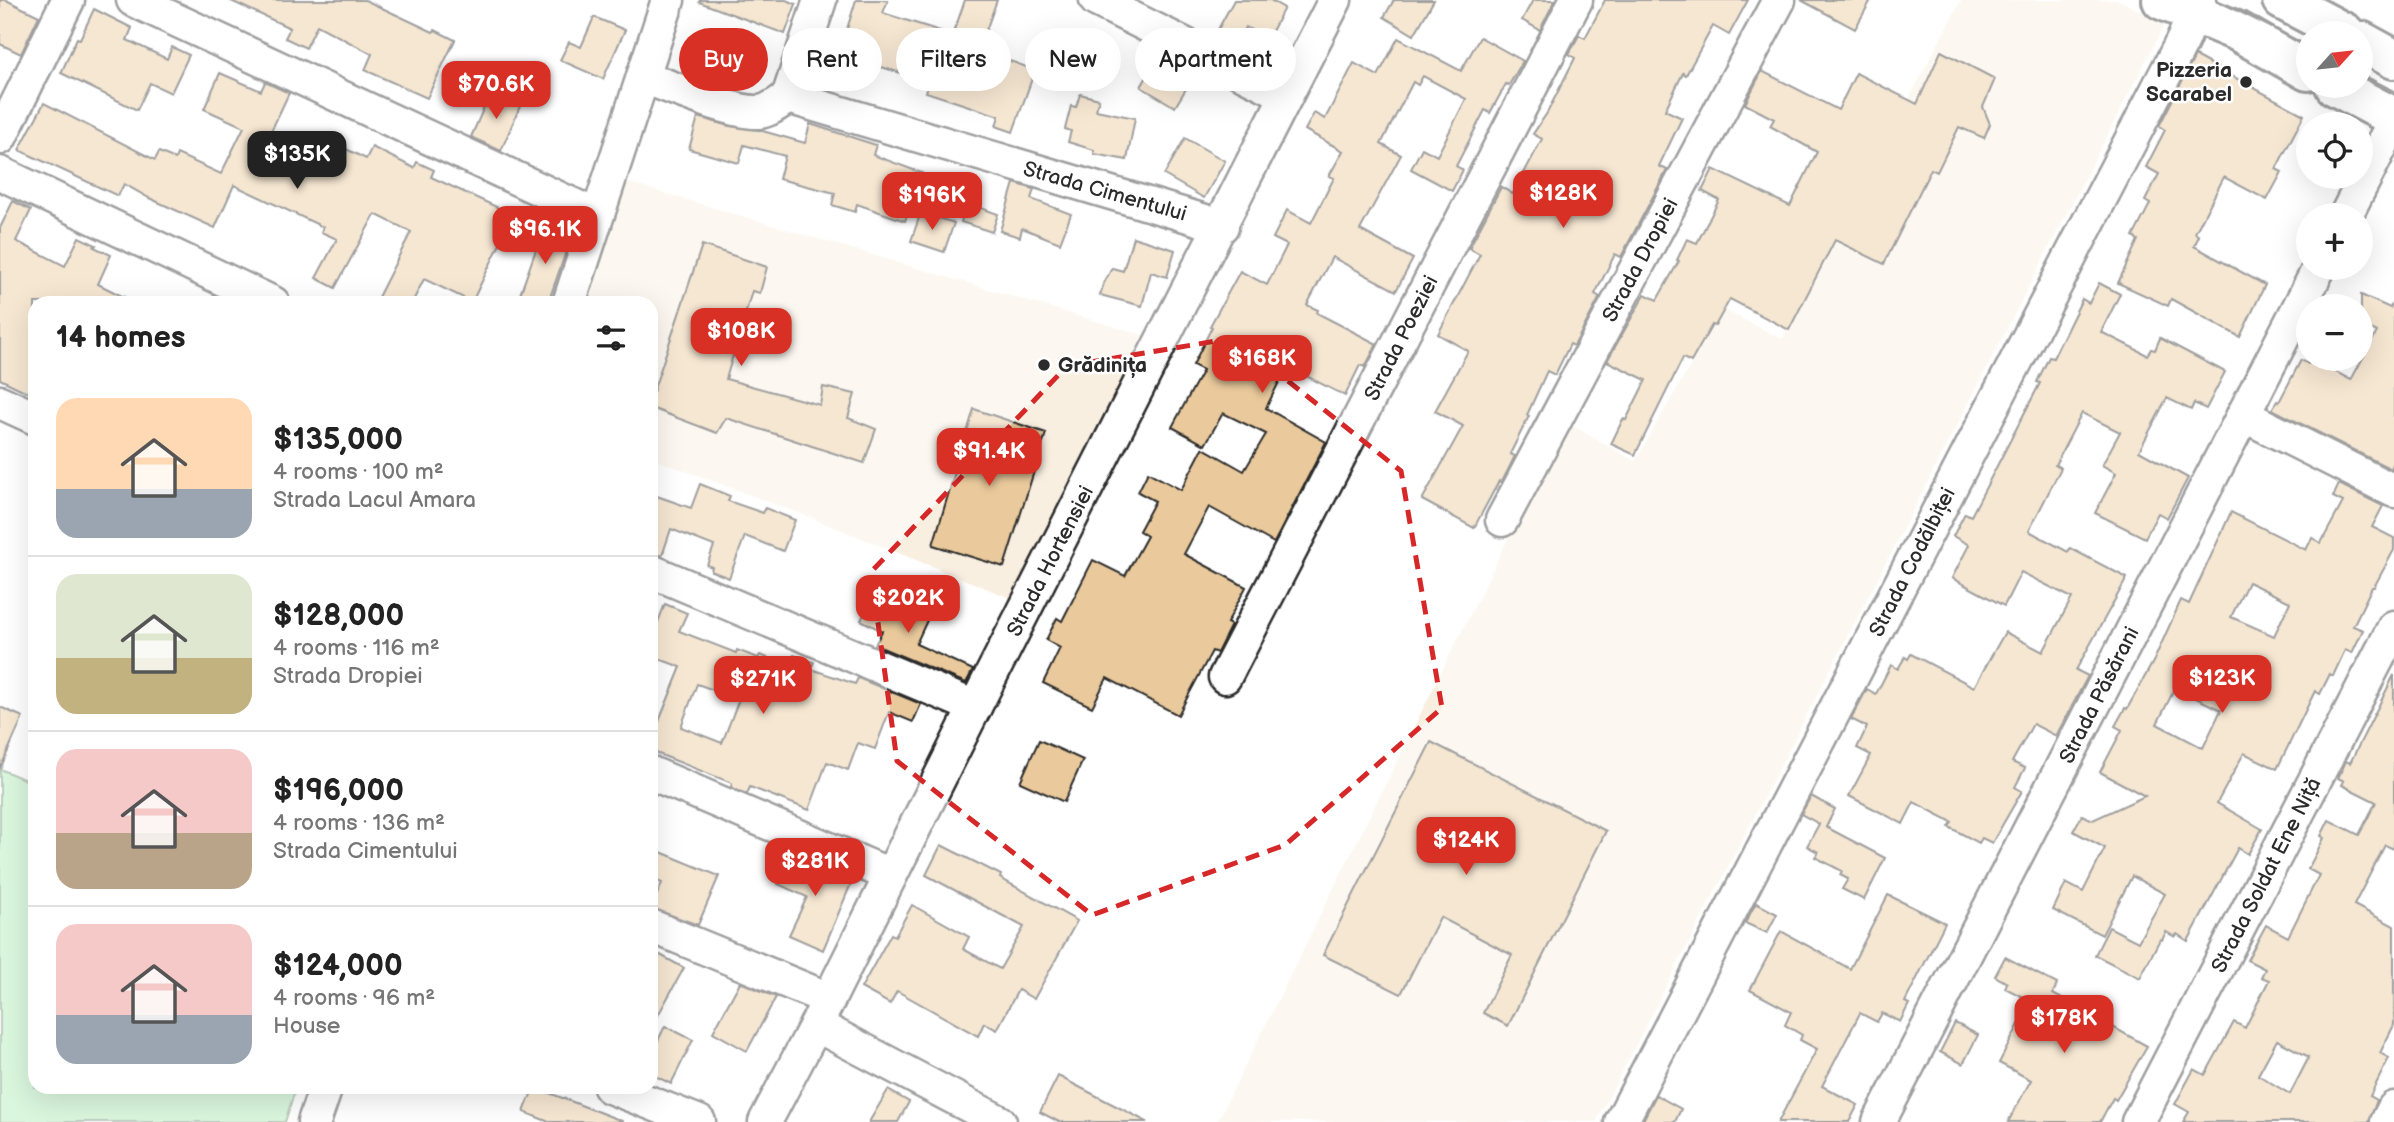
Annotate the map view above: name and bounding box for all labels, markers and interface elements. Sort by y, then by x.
north arrow [2296,21,2373,98]
map controls [2296,21,2373,371]
chip: Buy [679,28,768,91]
chip: Rent [782,28,882,91]
chip: Filters [896,28,1011,91]
chip: New [1025,28,1121,91]
chip: Apartment [1135,28,1296,91]
place label: Pizzeria Scarabel [2146,58,2232,107]
pin: $70.6K [439,61,553,121]
text: $70.6K [458,70,534,98]
marker: Pizzeria Scarabel [2238,74,2254,90]
button: locate [2296,112,2373,189]
pin: $135K [248,132,346,191]
text: $135K [263,140,331,168]
street label: Strada Cimentului [1020,156,1189,227]
pin: $128K [1514,170,1612,230]
pin: $196K [883,173,981,232]
text: $128K [1529,179,1597,207]
text: $196K [898,181,966,209]
street label: Strada Dropiei [1597,194,1684,326]
button: + [2296,203,2373,280]
pin: $96.1K [488,206,602,266]
text: $96.1K [509,215,581,243]
street label: Strada Poeziei [1359,272,1444,405]
button: − [2296,294,2373,371]
pin: $108K [692,308,790,368]
text: $108K [707,317,775,345]
icon: filters [592,319,630,357]
text: 14 homes [56,320,185,356]
pin: $168K [1213,336,1311,395]
text: $168K [1228,344,1296,372]
place label: Grădinița [1058,353,1147,378]
marker: Grădinița [1036,357,1052,373]
text: $135,000 [273,422,403,458]
icon: home [112,426,196,510]
pin: $91.4K [932,428,1046,488]
text: $91.4K [953,437,1025,465]
text: 4 rooms · 100 m² [273,458,444,486]
street label: Strada Hortensiei [1002,482,1099,641]
street label: Strada Codălbiței [1864,484,1961,641]
text: Strada Lacul Amara [273,486,476,514]
pin: $202K [859,576,957,635]
text: $202K [872,584,944,612]
text: $128,000 [273,598,404,634]
icon: home [112,602,196,686]
street label: Strada Păsărani [2054,623,2145,768]
text: 4 rooms · 116 m² [273,634,440,662]
pin: $271K [714,656,812,716]
pin: $123K [2173,656,2271,715]
text: Strada Dropiei [273,662,423,690]
text: $123K [2188,664,2256,692]
text: $271K [730,665,796,693]
text: $196,000 [273,773,404,809]
street label: Strada Soldat Ene Niță [2206,774,2326,977]
icon: home [112,777,196,861]
text: 4 rooms · 136 m² [273,809,445,837]
pin: $124K [1417,818,1515,877]
text: $124K [1433,826,1499,854]
text: Strada Cimentului [273,837,458,865]
pin: $281K [766,838,864,898]
text: $281K [781,847,849,875]
text: $124,000 [273,948,403,984]
icon: home [112,952,196,1036]
text: 4 rooms · 96 m² [273,984,435,1012]
pin: $178K [2015,996,2113,1055]
text: $178K [2031,1004,2098,1032]
text: House [273,1012,340,1040]

